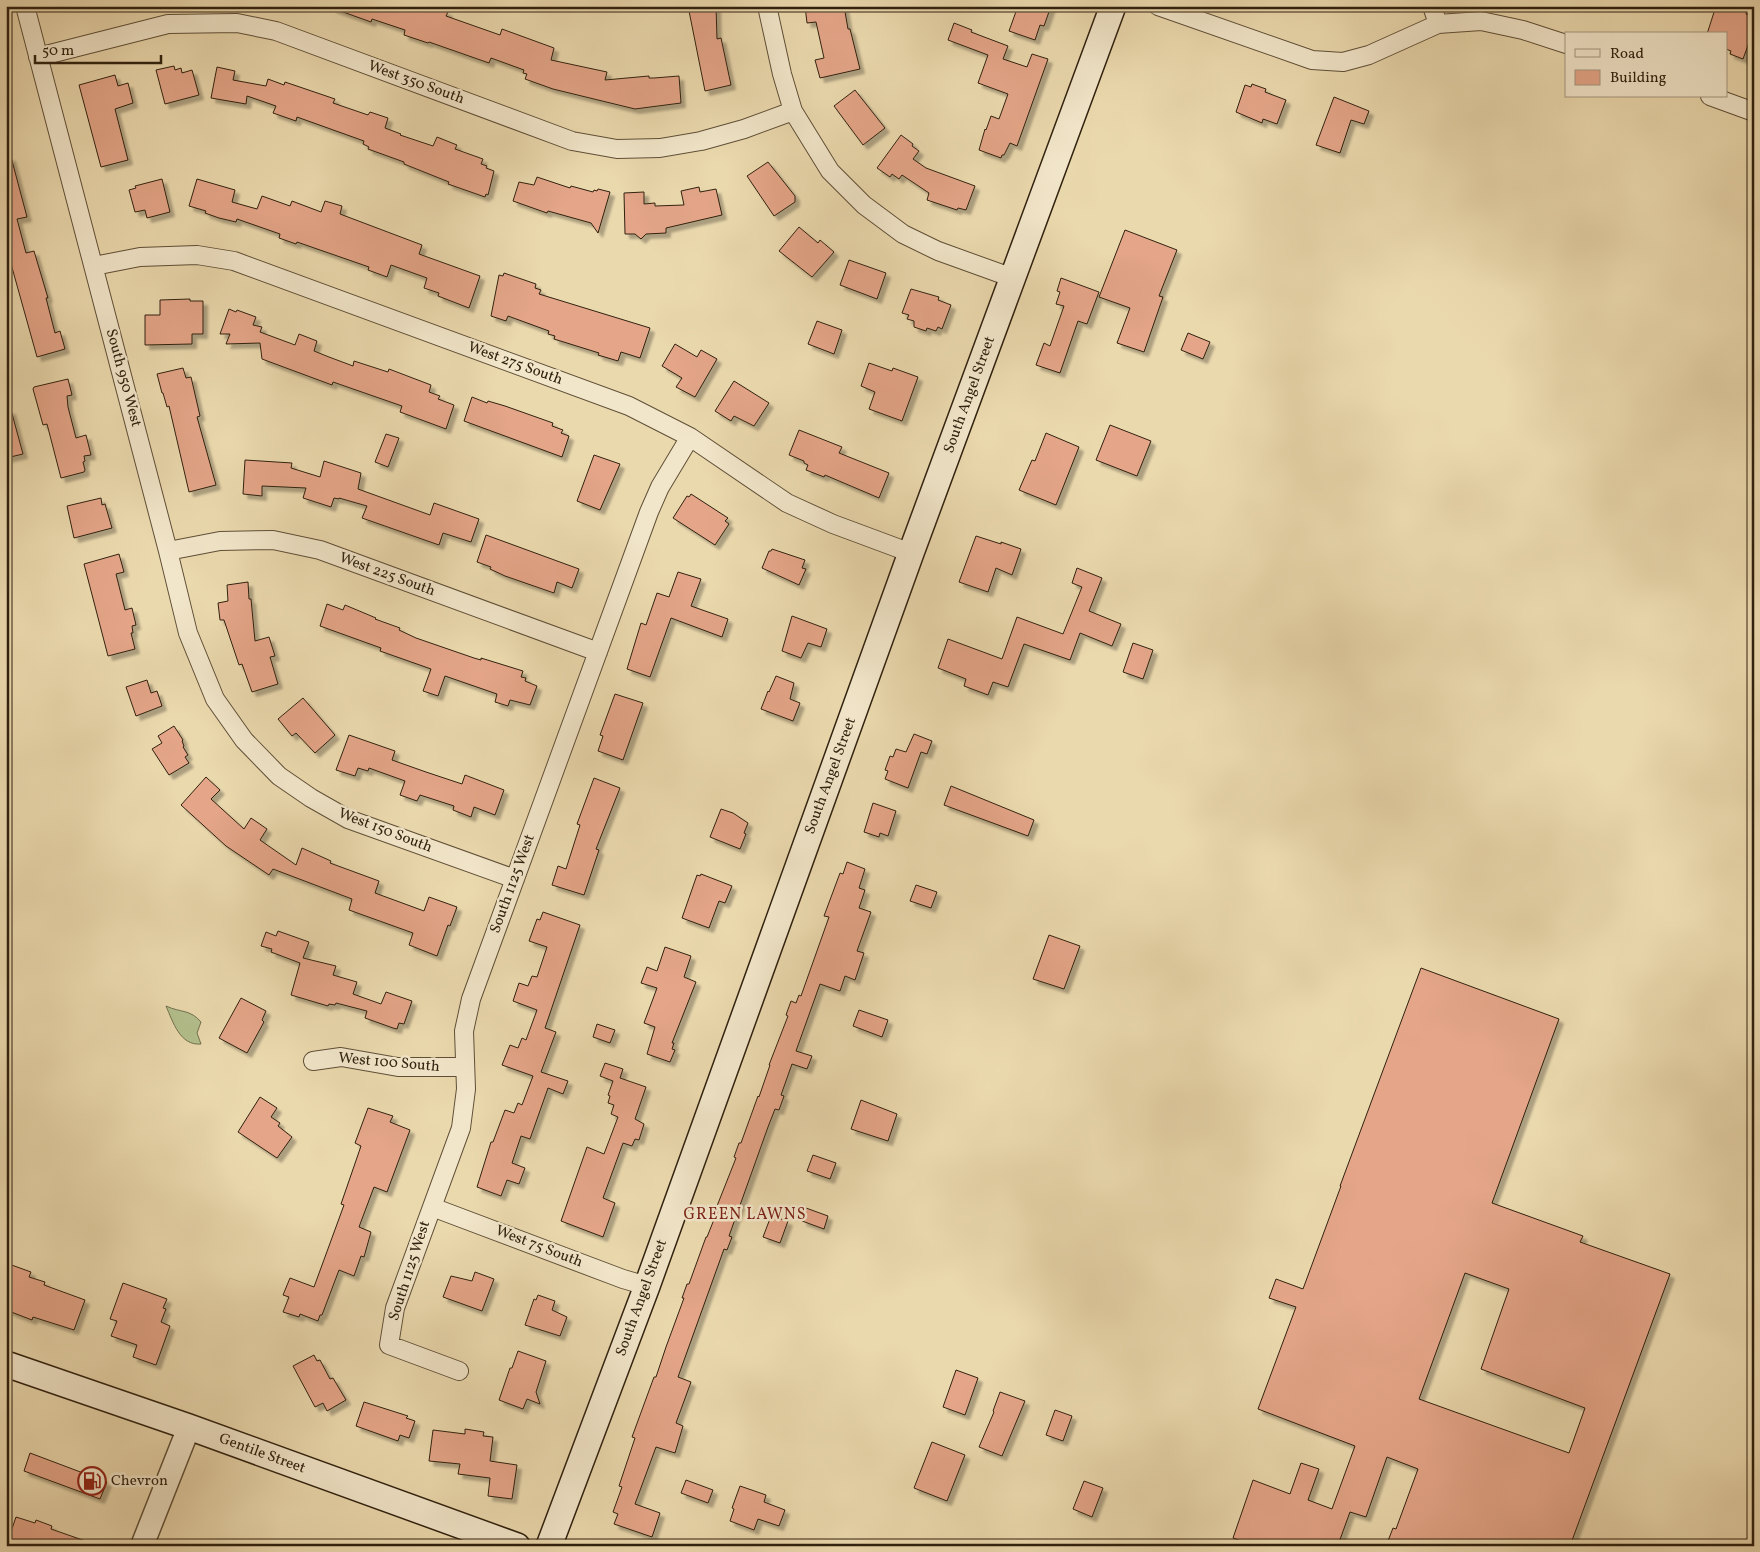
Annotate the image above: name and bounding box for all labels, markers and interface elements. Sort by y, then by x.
scale bar [35,32,161,64]
legend [1565,32,1728,98]
text: 50 m [42,41,74,62]
text: Road [1610,44,1644,65]
street label: West 350 South [365,56,467,110]
text: Building [1610,68,1667,89]
street label: South 950 West [100,327,146,429]
street label: South Angel Street [939,334,1001,456]
street label: West 275 South [465,337,566,391]
street label: West 225 South [336,548,438,602]
street label: South Angel Street [800,715,862,837]
street label: West 150 South [335,803,435,859]
street label: South 1125 West [485,832,541,936]
street label: West 100 South [337,1048,441,1078]
district label: GREEN LAWNS [683,1204,807,1226]
street label: South 1125 West [384,1218,436,1324]
street label: West 75 South [492,1221,586,1273]
street label: South Angel Street [611,1237,673,1359]
street label: Gentile Street [216,1429,308,1479]
fuel station icon: Chevron [77,1466,107,1496]
place label: Chevron [111,1471,168,1492]

